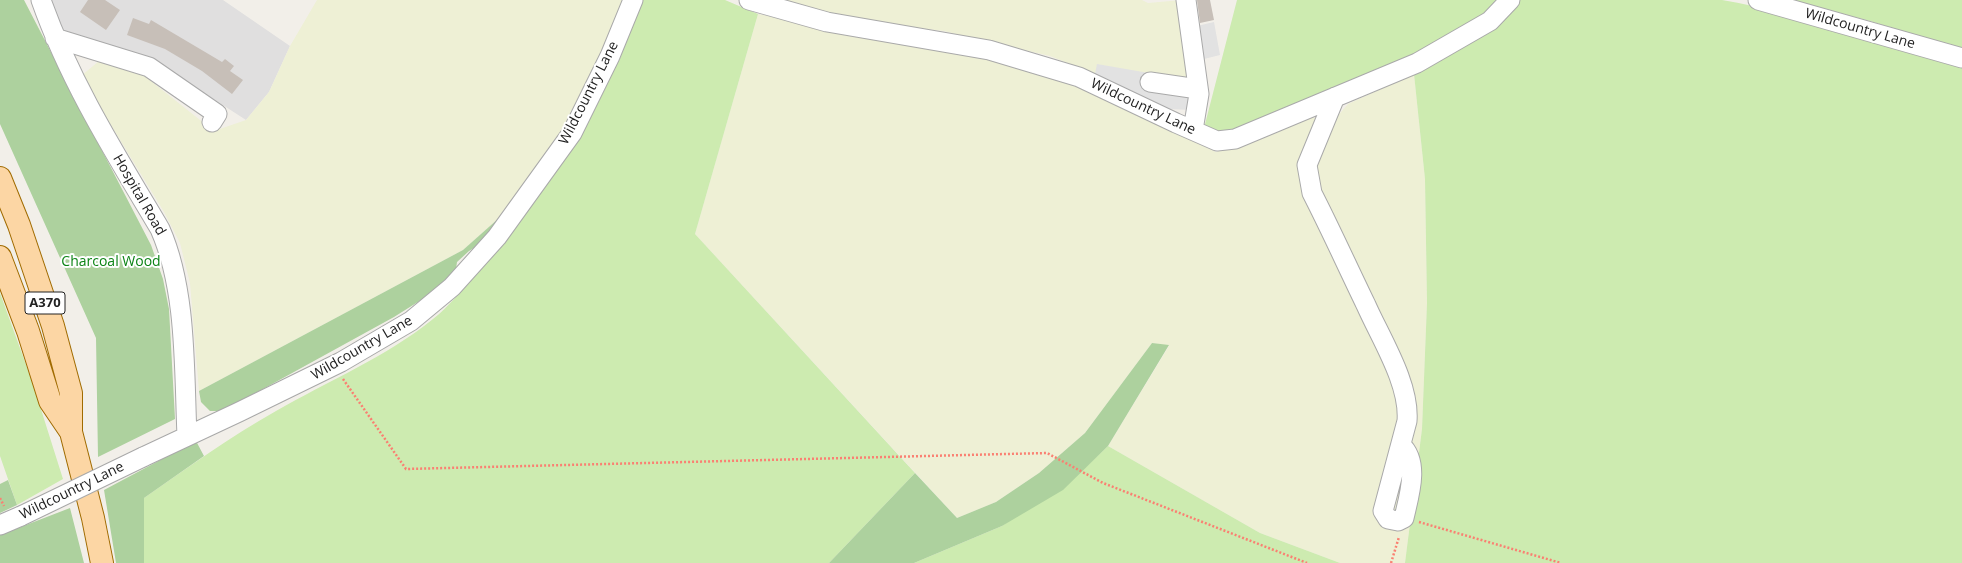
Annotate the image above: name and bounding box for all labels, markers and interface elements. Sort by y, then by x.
street label: Wildcountry Lane [1803,5,1917,53]
street label: Wildcountry Lane [556,39,622,147]
street label: Wildcountry Lane [1088,75,1198,139]
street label: Hospital Road [109,151,169,239]
park label: Charcoal Wood [61,254,161,270]
road number: A370 [25,292,65,314]
street label: Wildcountry Lane [309,312,415,384]
street label: Wildcountry Lane [17,459,127,523]

